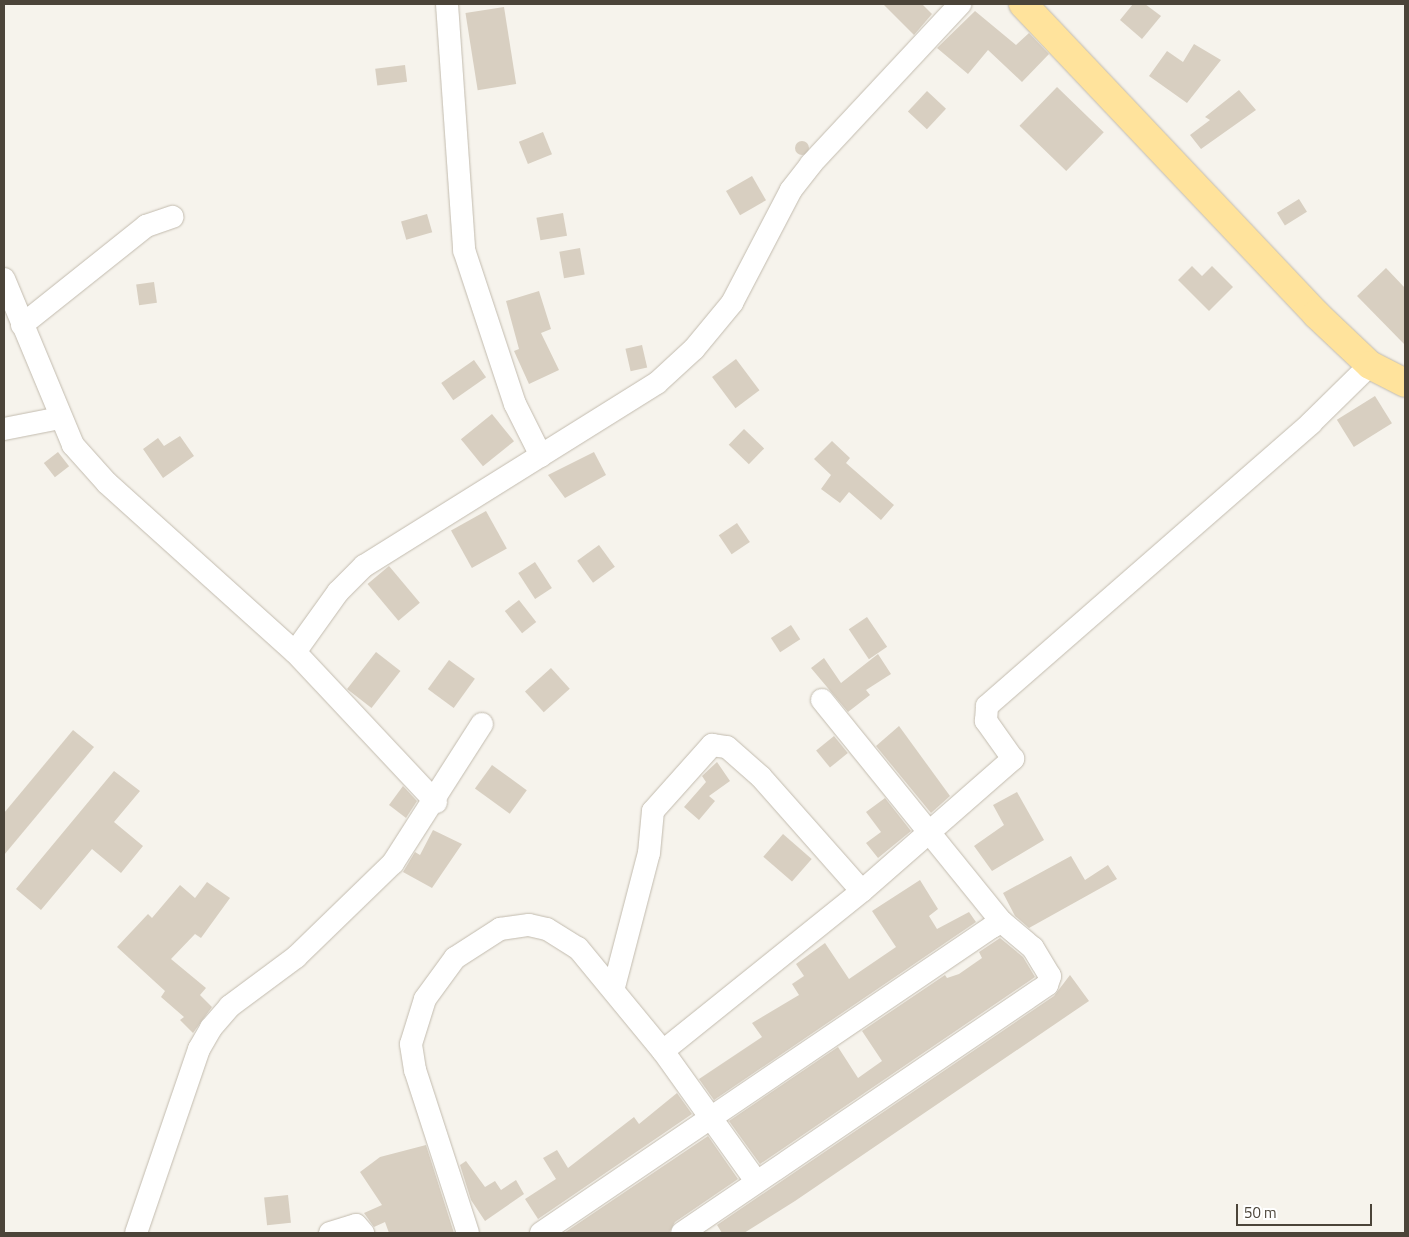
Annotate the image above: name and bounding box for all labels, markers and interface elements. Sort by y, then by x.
scale bar [1239,1194,1375,1226]
text: 50 m [1244,1201,1277,1224]

